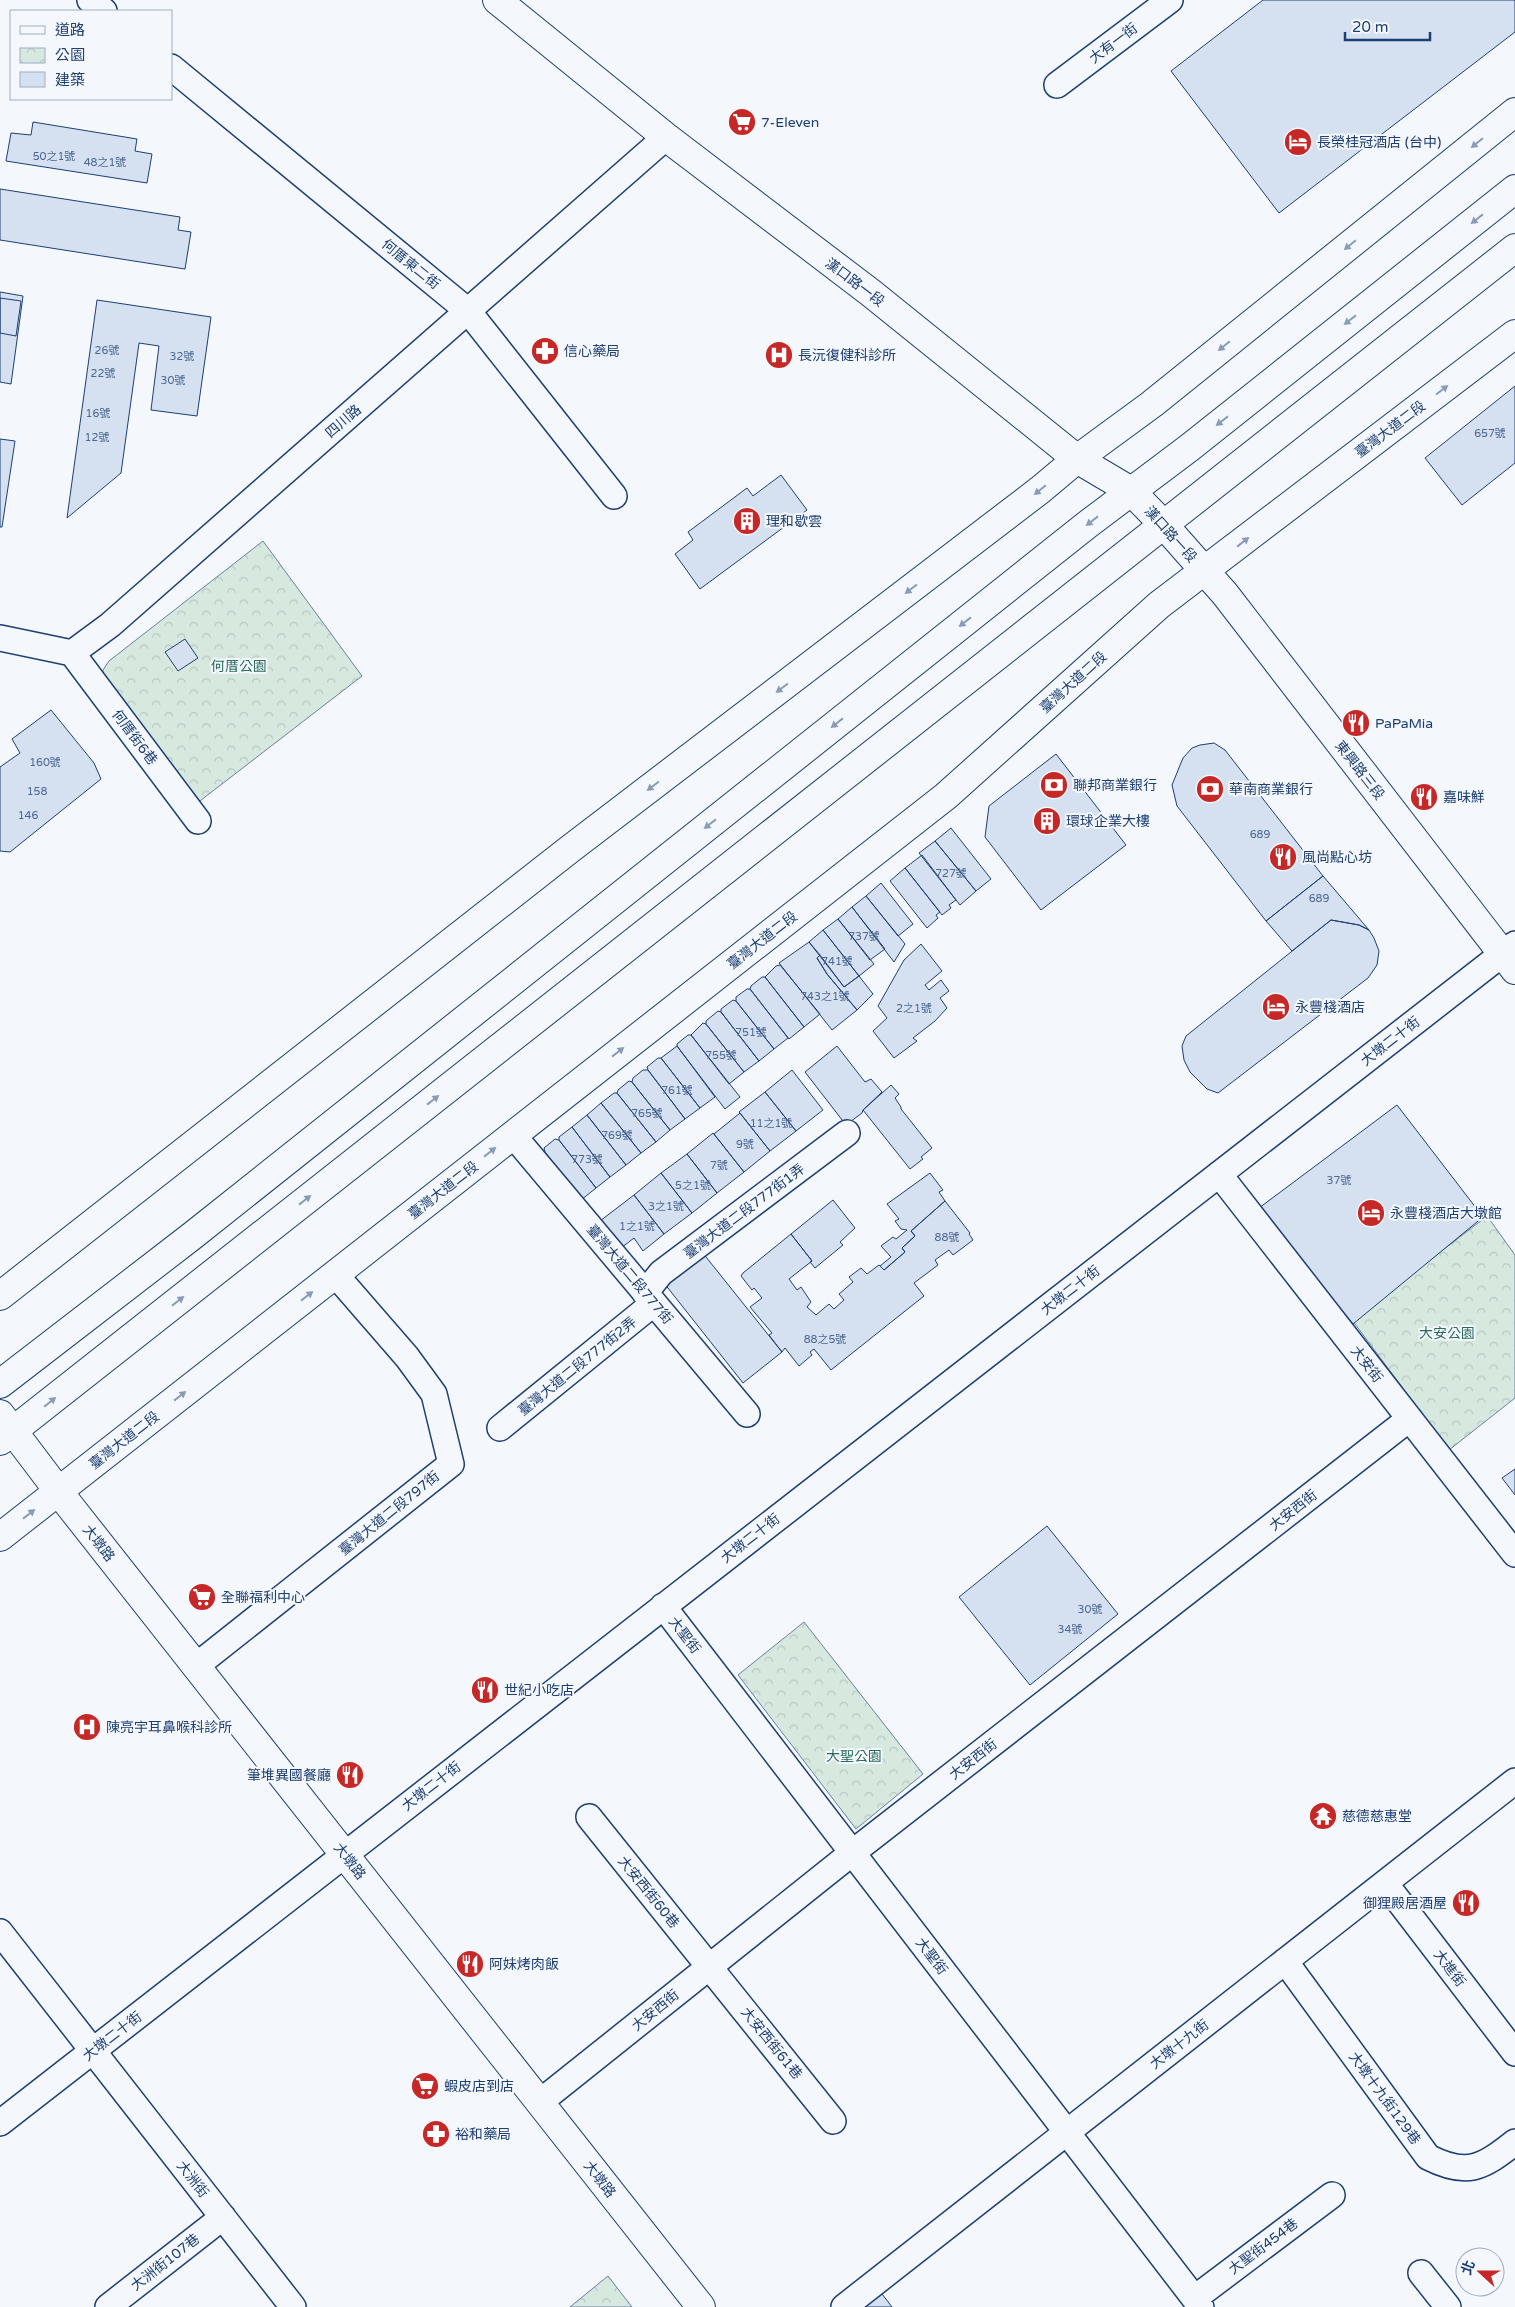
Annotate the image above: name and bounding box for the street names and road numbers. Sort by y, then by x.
street label: 大有一街 [1086,20,1141,67]
street label: 何厝東二街 [378,236,443,293]
street label: 漢口路一段 [822,255,888,310]
street label: 臺灣大道二段 [1352,397,1429,461]
street label: 四川路 [322,401,365,442]
street label: 漢口路一段 [1141,503,1200,566]
street label: 臺灣大道二段 [1036,648,1110,717]
street label: 何厝街6巷 [108,706,161,768]
street label: 東興路三段 [1331,737,1388,803]
street label: 臺灣大道二段 [724,908,801,973]
street label: 大墩二十街 [1357,1013,1423,1070]
street label: 臺灣大道二段 [405,1158,482,1223]
street label: 臺灣大道二段777街1弄 [680,1160,808,1262]
street label: 臺灣大道二段777街 [583,1221,676,1327]
street label: 大墩二十街 [1037,1262,1103,1319]
street label: 臺灣大道二段777街2弄 [515,1313,640,1419]
street label: 大安街 [1347,1343,1386,1386]
street label: 臺灣大道二段 [86,1408,163,1473]
street label: 臺灣大道二段797街 [336,1468,443,1559]
street label: 大安西街 [1266,1486,1321,1534]
street label: 大墩二十街 [717,1510,783,1567]
street label: 大墩路 [79,1522,118,1565]
street label: 大聖街 [665,1614,704,1657]
street label: 大安西街 [946,1735,1001,1783]
street label: 大墩二十街 [398,1758,464,1815]
street label: 大墩路 [330,1840,369,1883]
street label: 大安西街60巷 [614,1853,683,1932]
street label: 大聖街 [912,1934,951,1978]
street label: 大進街 [1430,1946,1469,1990]
street label: 大安西街 [628,1986,682,2035]
street label: 大安西街61巷 [737,2004,806,2083]
street label: 大墩二十街 [79,2008,145,2065]
street label: 大墩十九街 [1146,2016,1212,2073]
street label: 大墩十九街129巷 [1345,2049,1424,2148]
street label: 大洲街 [173,2158,212,2201]
street label: 大墩路 [580,2158,619,2201]
street label: 大聖街454巷 [1225,2215,1301,2278]
street label: 大洲街107巷 [128,2230,203,2294]

